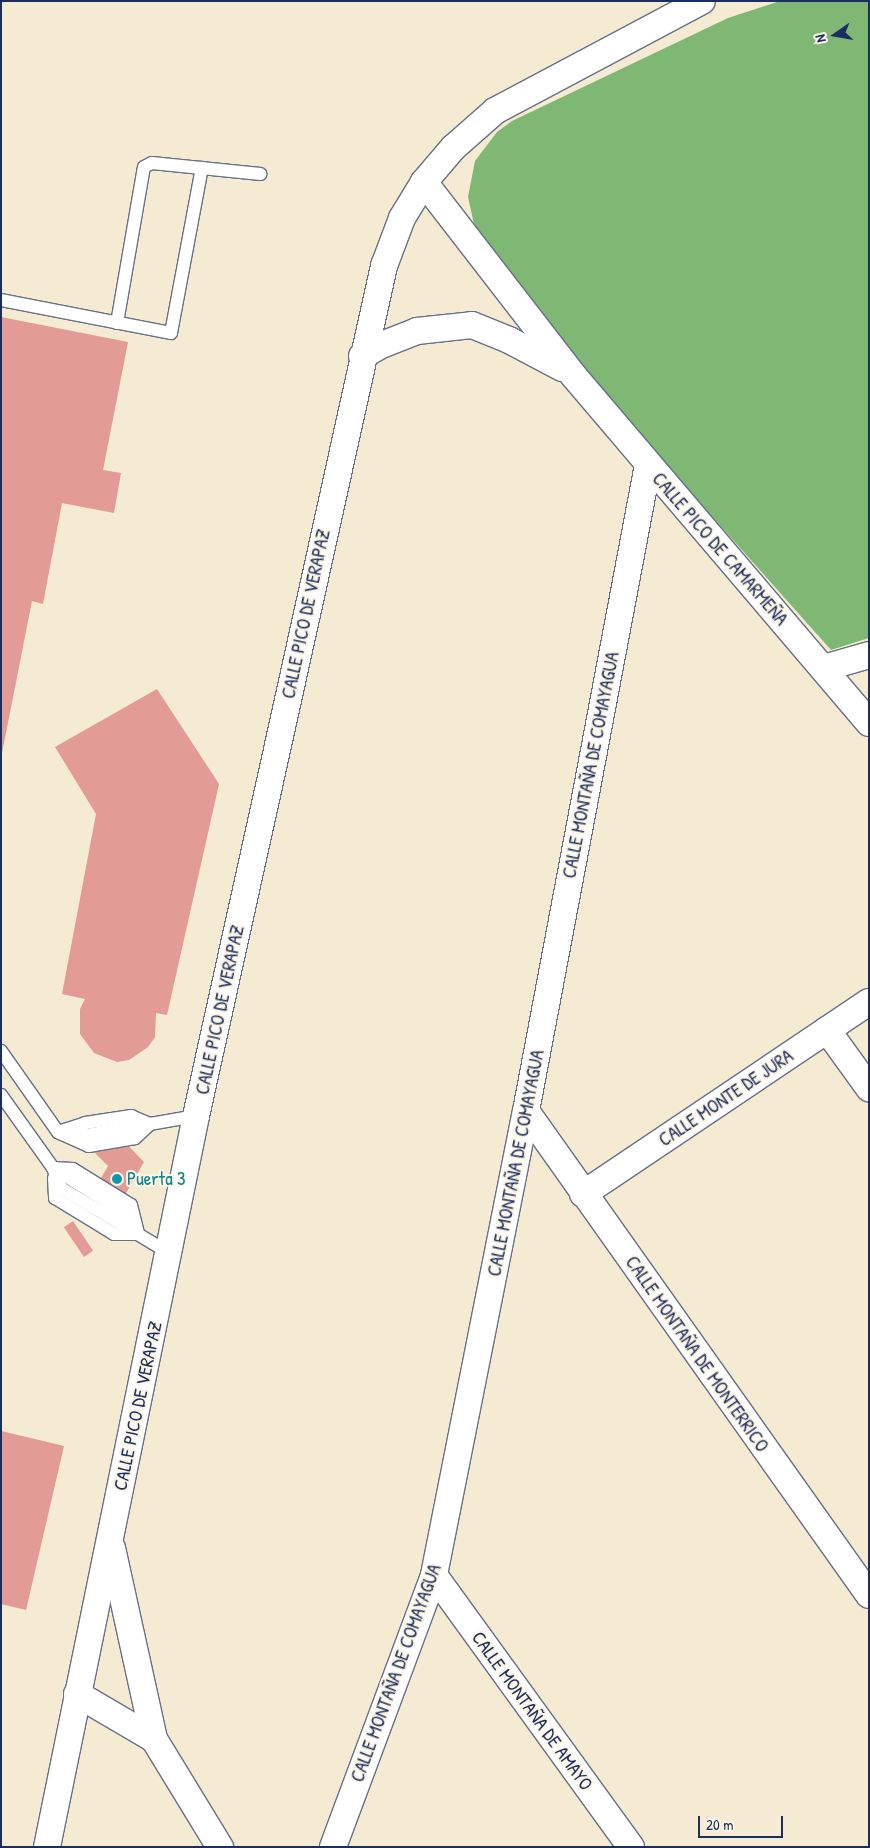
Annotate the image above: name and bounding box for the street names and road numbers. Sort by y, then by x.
street label: CALLE PICO DE CAMARMEÑA [647,468,793,630]
street label: CALLE PICO DE VERAPAZ [277,527,335,701]
street label: CALLE MONTAÑA DE COMAYAGUA [558,650,624,880]
street label: CALLE PICO DE VERAPAZ [191,923,249,1097]
street label: CALLE MONTE DE JURA [654,1045,798,1151]
street label: CALLE MONTAÑA DE COMAYAGUA [483,1048,549,1278]
street label: CALLE MONTAÑA DE MONTERRICO [620,1252,774,1456]
street label: CALLE PICO DE VERAPAZ [109,1319,167,1493]
street label: CALLE MONTAÑA DE COMAYAGUA [346,1561,446,1785]
street label: CALLE MONTAÑA DE AMAYO [467,1627,597,1795]

